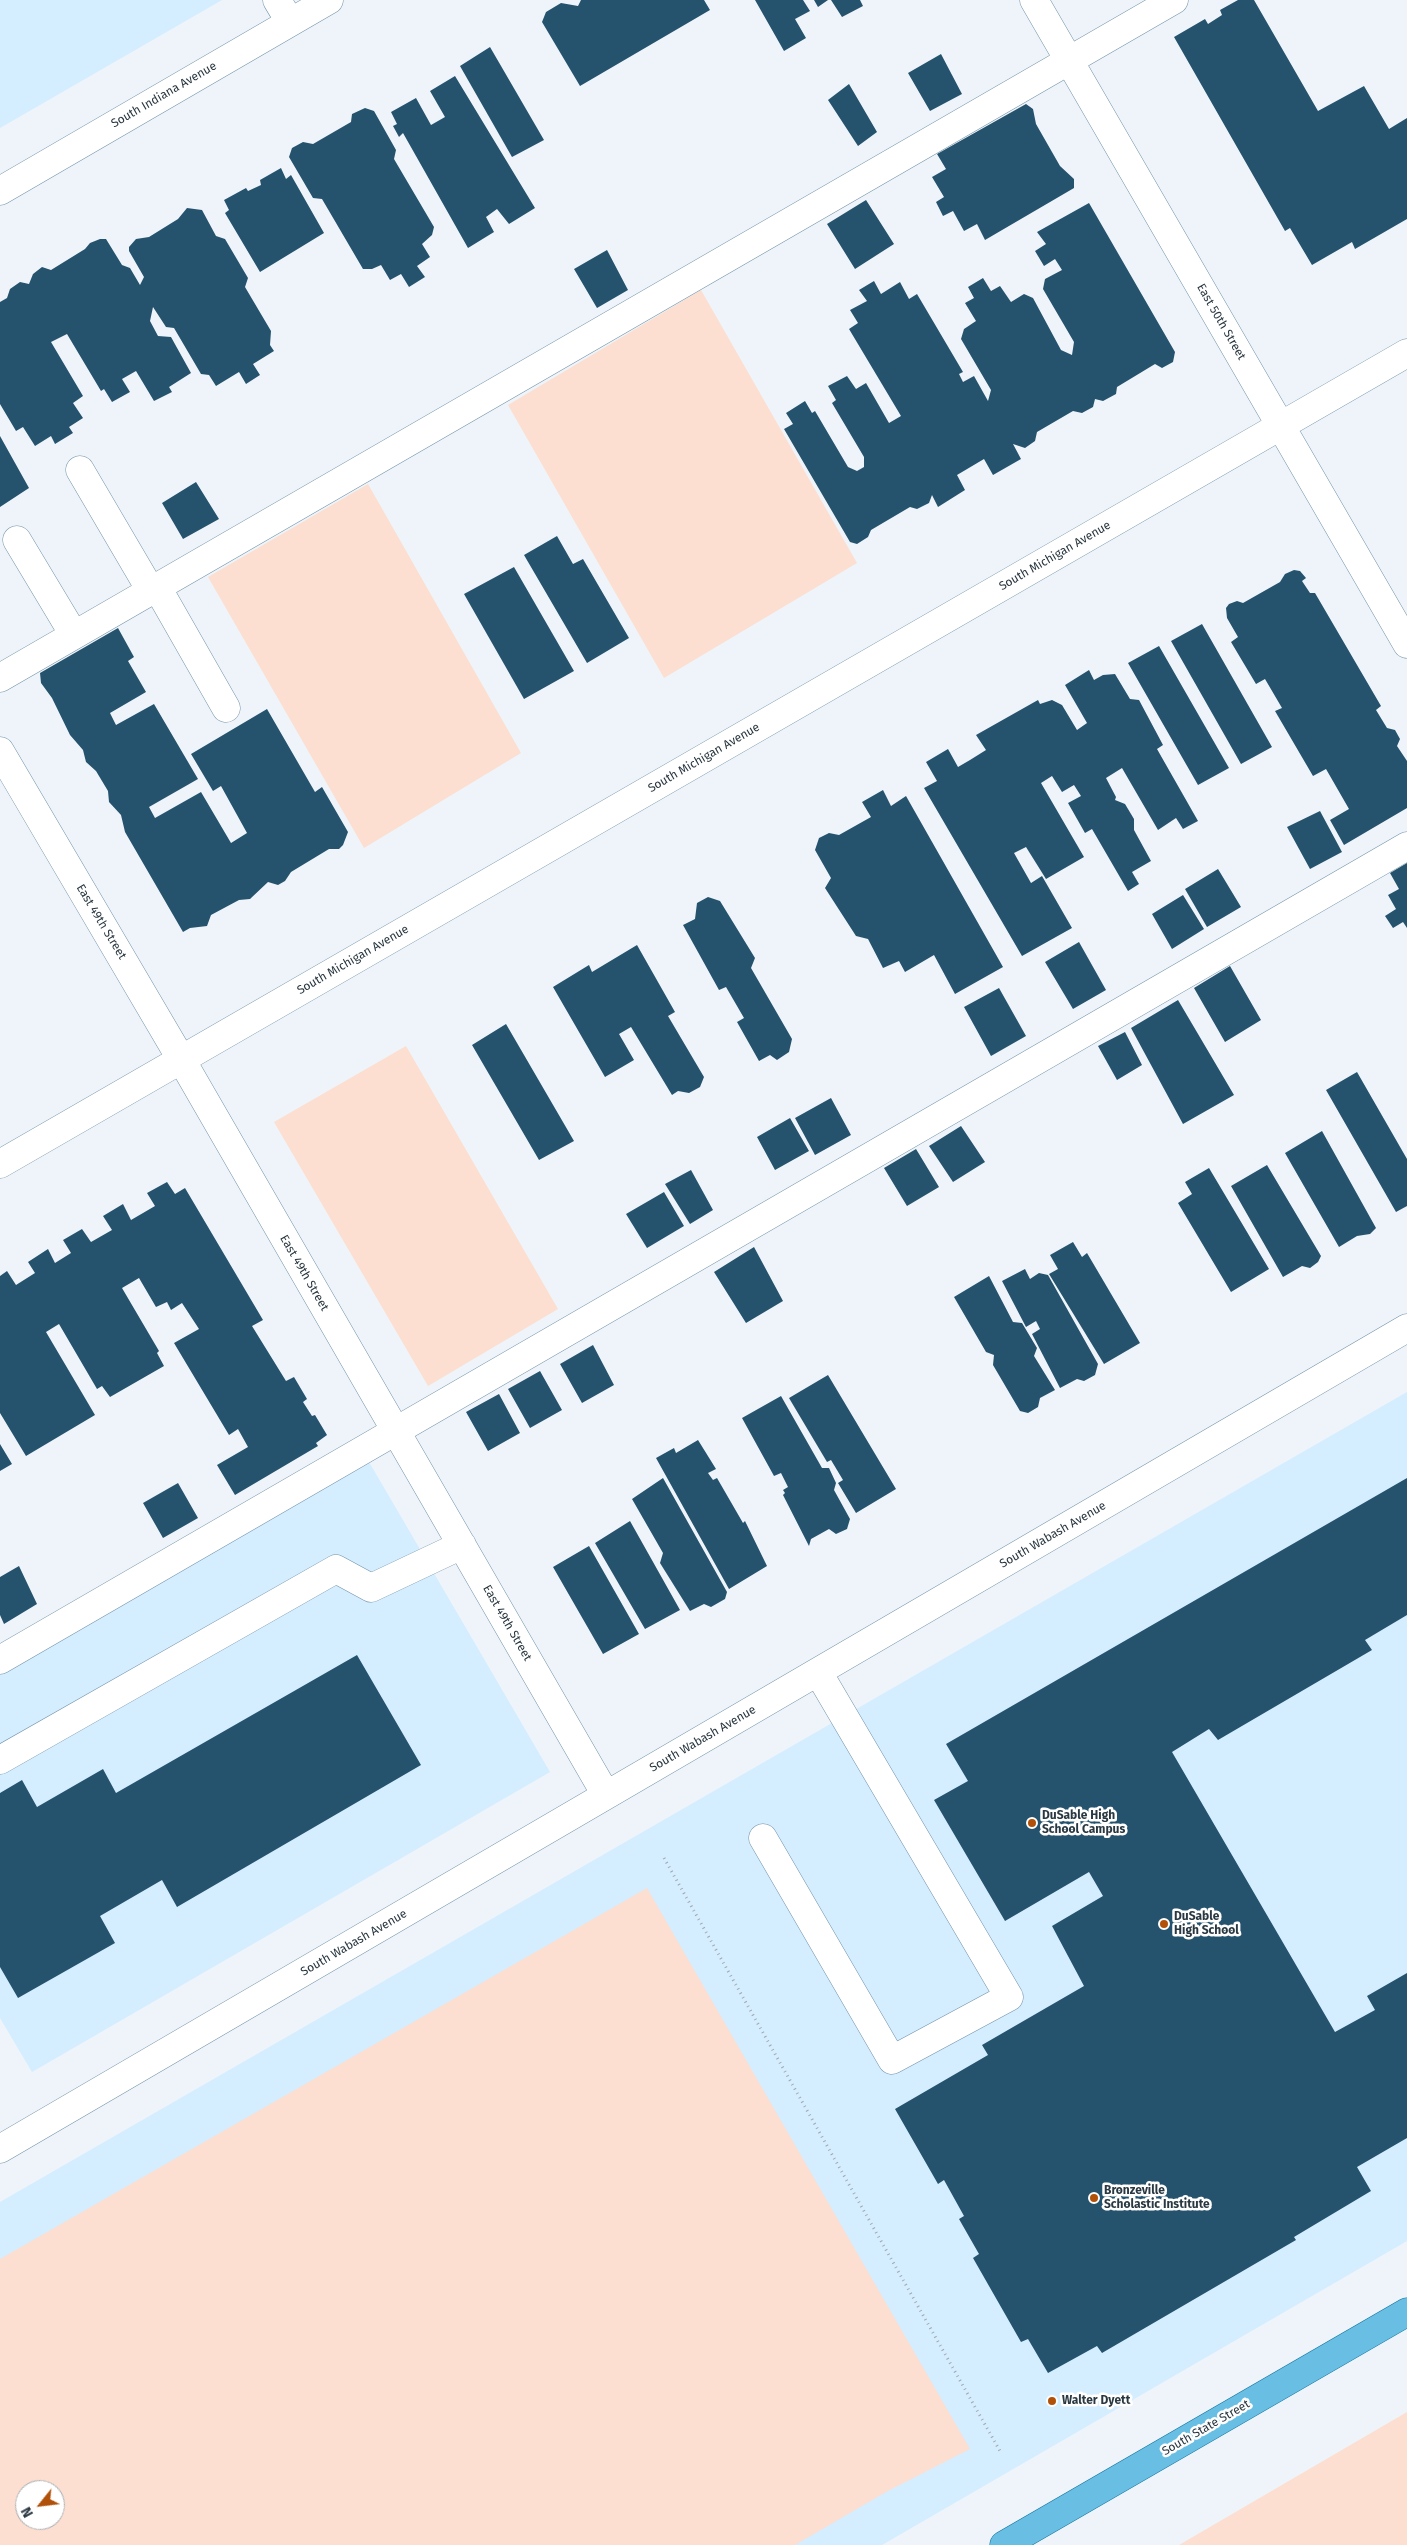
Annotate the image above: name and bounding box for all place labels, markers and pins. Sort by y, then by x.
place label: DuSable High School Campus [1042,1809,1125,1837]
marker: DuSable High School Campus [1026,1817,1038,1829]
place label: DuSable High School [1174,1910,1239,1938]
marker: DuSable High School [1158,1918,1170,1930]
place label: Bronzeville Scholastic Institute [1104,2184,1210,2212]
marker: Bronzeville Scholastic Institute [1088,2192,1100,2204]
place label: Walter Dyett [1062,2394,1130,2408]
marker: Walter Dyett [1046,2395,1058,2407]

